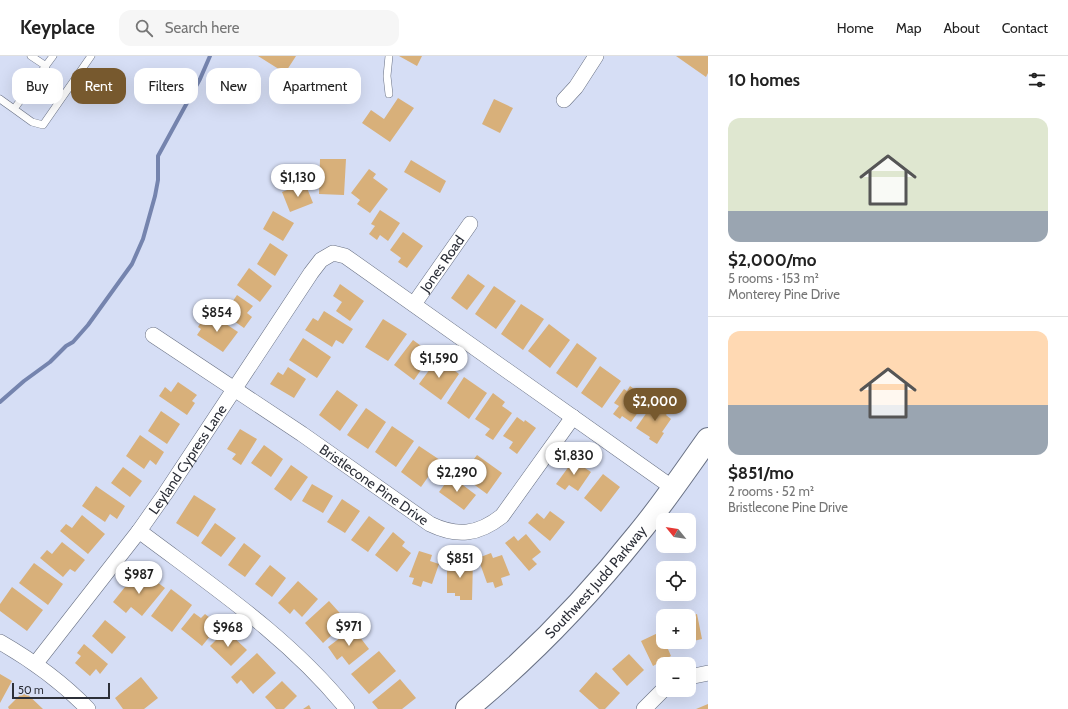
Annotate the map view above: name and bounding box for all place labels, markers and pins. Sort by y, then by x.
pin: $1,130 [265,164,331,198]
pin: $854 [193,299,241,333]
pin: $1,590 [406,345,472,379]
pin: $2,000 [622,388,688,422]
pin: $1,830 [541,442,607,476]
pin: $2,290 [424,459,490,493]
pin: $851 [436,545,484,579]
pin: $987 [115,561,163,595]
pin: $971 [325,613,373,647]
pin: $968 [204,614,252,648]

